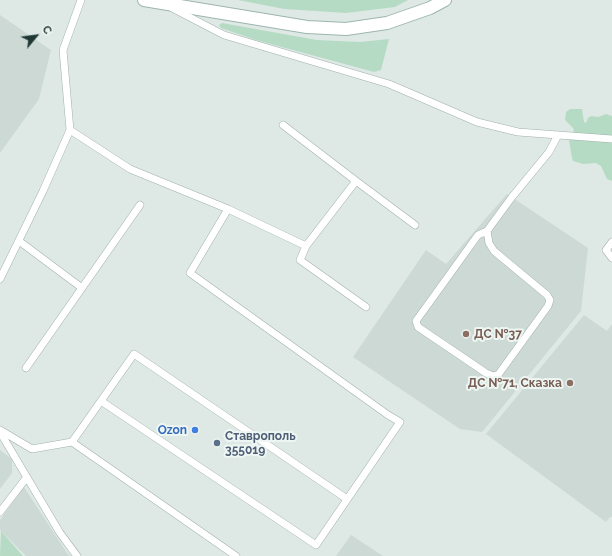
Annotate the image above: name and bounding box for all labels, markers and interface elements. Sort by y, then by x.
north arrow [16,16,56,56]
text: С [39,23,54,36]
place label: ДС №37 [474,327,522,341]
marker: ДС №37 [461,329,471,339]
place label: ДС №71, Сказка [468,376,562,390]
marker: ДС №71, Сказка [565,378,575,388]
place label: Ozon [158,423,187,437]
marker: Ozon [190,425,200,435]
place label: Ставрополь 355019 [225,429,296,457]
marker: Ставрополь 355019 [212,438,222,448]

